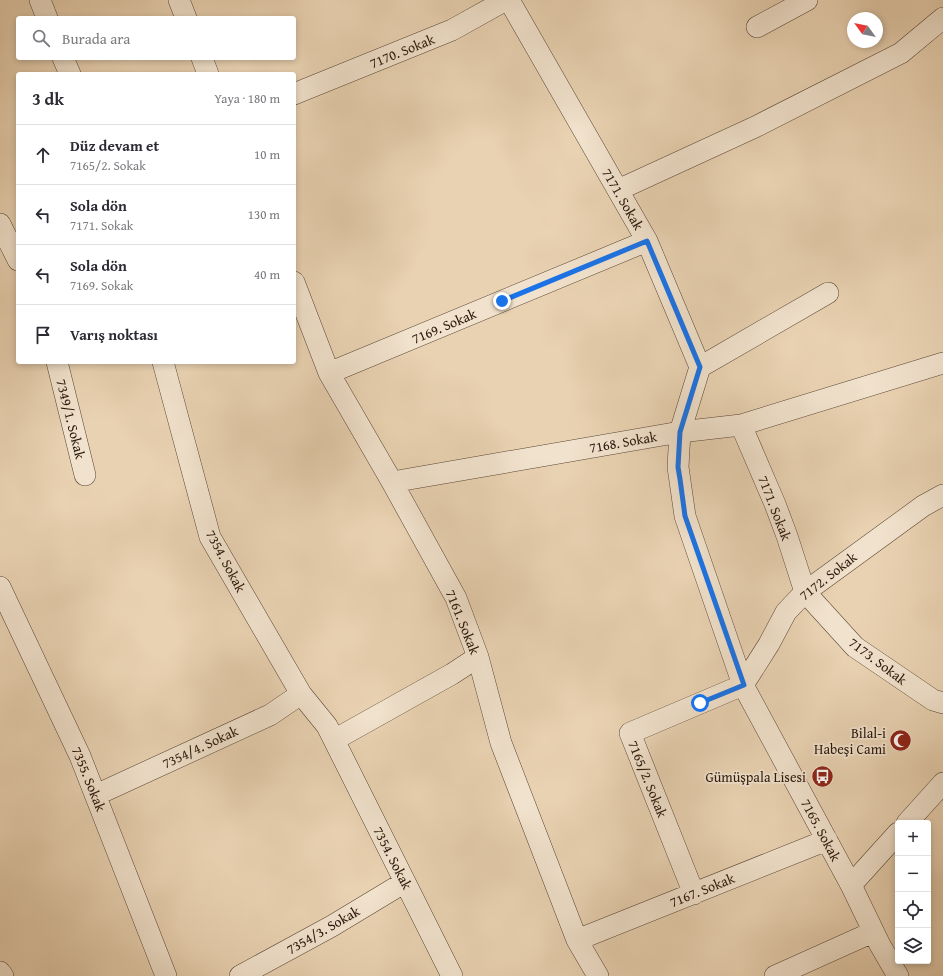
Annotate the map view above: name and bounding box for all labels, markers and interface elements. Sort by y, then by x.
north arrow [847,12,883,48]
search box [16,16,296,60]
icon: search [30,27,52,49]
text: Burada ara [62,28,130,49]
street label: 7170. Sokak [367,29,438,73]
text: 3 dk [32,86,64,111]
text: Yaya · 180 m [214,89,280,108]
text: Düz devam et [70,135,159,156]
icon: ahead [32,144,54,166]
text: 10 m [254,145,280,164]
text: 7165/2. Sokak [70,156,146,175]
street label: 7171. Sokak [597,164,649,234]
text: Sola dön [70,195,127,216]
icon: left [32,204,54,226]
text: 130 m [248,205,280,224]
text: 7171. Sokak [70,216,133,235]
text: Sola dön [70,255,127,276]
icon: left [32,264,54,286]
text: 40 m [254,265,280,284]
text: 7169. Sokak [70,276,133,295]
route end [493,292,511,310]
street label: 7169. Sokak [409,303,480,349]
icon: arrive [32,324,54,346]
text: Varış noktası [70,324,158,345]
street label: 7349/1. Sokak [51,377,91,462]
street label: 7168. Sokak [588,426,659,458]
street label: 7171. Sokak [753,473,797,544]
street label: 7354. Sokak [201,526,251,597]
street label: 7172. Sokak [795,547,862,605]
street label: 7161. Sokak [441,587,485,658]
street label: 7173. Sokak [845,632,912,690]
route start [691,694,709,712]
street label: 7354/4. Sokak [159,720,242,773]
place label: Bilal-i Habeşi Cami [814,723,886,759]
mosque icon: Bilal-i Habeşi Cami [888,728,914,754]
street label: 7165/2. Sokak [623,737,673,821]
street label: 7355. Sokak [67,744,111,815]
bus stop icon: Gümüşpala Lisesi [809,764,835,790]
place label: Gümüşpala Lisesi [705,767,806,787]
street label: 7165. Sokak [796,795,846,866]
map controls [895,820,931,964]
button: + [895,820,931,856]
street label: 7354. Sokak [369,823,418,894]
button: − [895,856,931,892]
street label: 7167. Sokak [667,868,738,912]
button: locate [895,892,931,928]
street label: 7354/3. Sokak [283,900,364,959]
button: layers [895,928,931,964]

